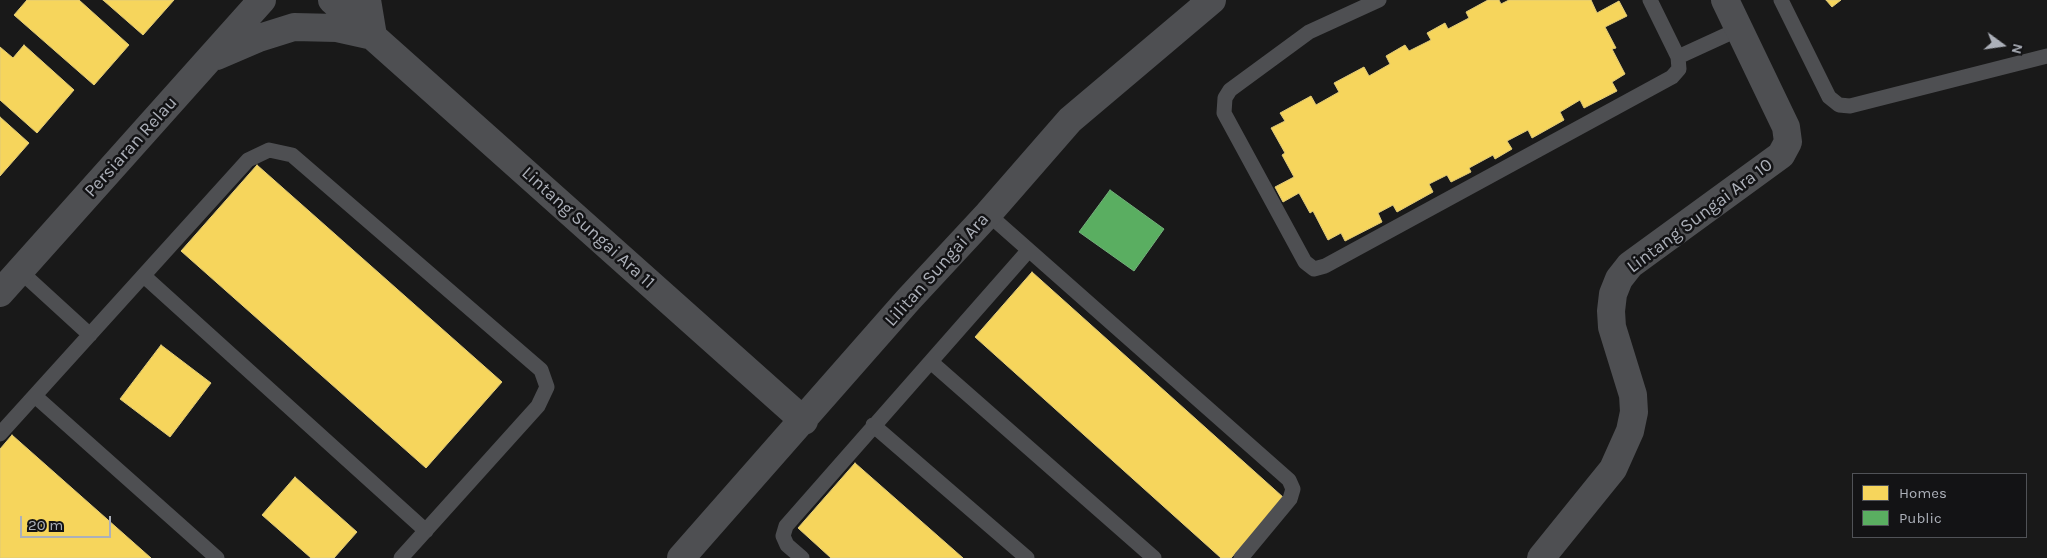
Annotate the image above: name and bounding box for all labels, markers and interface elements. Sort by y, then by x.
north arrow [1977,20,2027,70]
text: N [2008,42,2027,56]
street label: Persiaran Relau [80,92,182,202]
street label: Lintang Sungai Ara 10 [1623,154,1777,278]
street label: Lintang Sungai Ara 11 [517,162,659,294]
street label: Lilitan Sungai Ara [880,209,994,331]
legend [1852,473,2027,538]
text: Homes [1899,484,1947,502]
scale bar [22,506,114,538]
text: Public [1899,509,1942,527]
text: 20 m [28,516,63,534]

